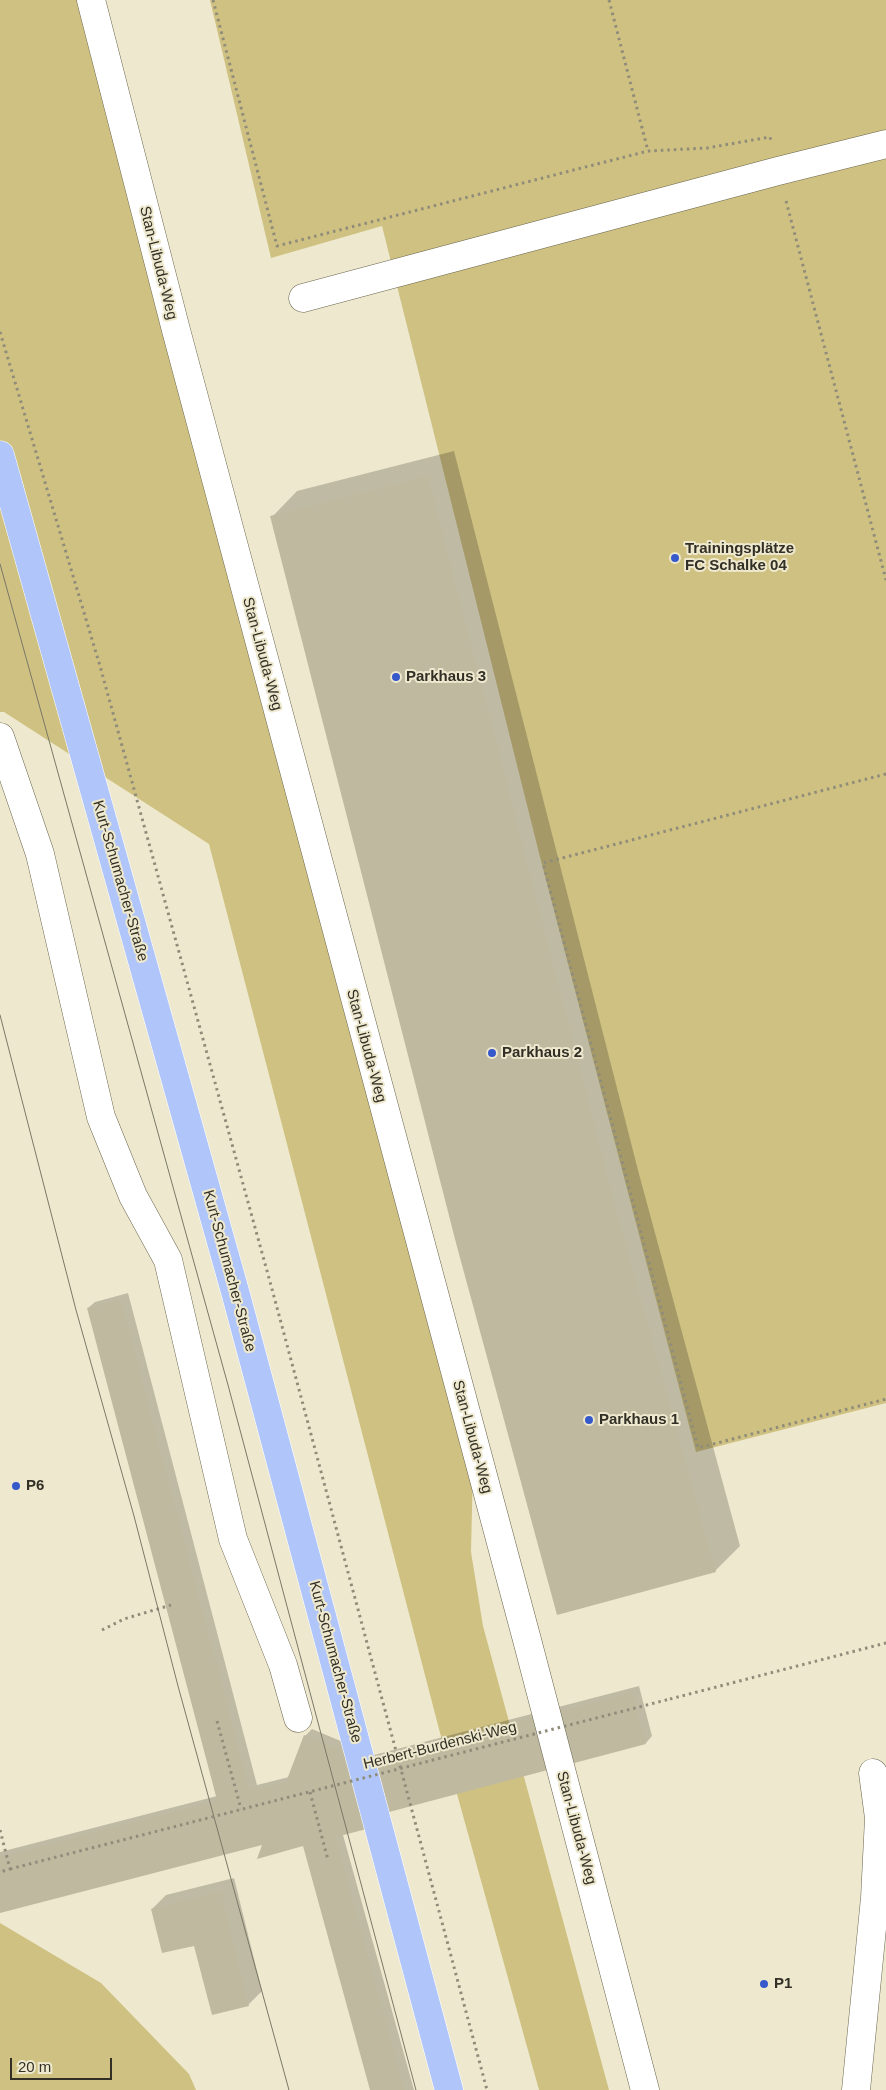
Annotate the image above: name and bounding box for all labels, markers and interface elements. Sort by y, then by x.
street label: Stan-Libuda-Weg [135,204,181,322]
place label: Trainingsplätze FC Schalke 04 [685,540,794,575]
marker: Trainingsplätze FC Schalke 04 [669,552,681,564]
street label: Stan-Libuda-Weg [238,595,286,713]
place label: Parkhaus 3 [406,668,486,686]
marker: Parkhaus 3 [390,671,402,683]
street label: Kurt-Schumacher-Straße [88,798,152,964]
street label: Stan-Libuda-Weg [342,987,390,1105]
place label: Parkhaus 2 [502,1044,582,1062]
marker: Parkhaus 2 [486,1047,498,1059]
street label: Kurt-Schumacher-Straße [199,1188,259,1354]
street label: Stan-Libuda-Weg [448,1378,496,1496]
place label: Parkhaus 1 [599,1411,679,1429]
marker: Parkhaus 1 [583,1414,595,1426]
place label: P6 [26,1477,44,1495]
marker: P6 [10,1480,22,1492]
street label: Kurt-Schumacher-Straße [305,1579,365,1745]
street label: Herbert-Burdenski-Weg [362,1718,518,1774]
street label: Stan-Libuda-Weg [552,1769,600,1887]
place label: P1 [774,1975,792,1993]
marker: P1 [758,1978,770,1990]
scale bar [12,2048,115,2080]
text: 20 m [18,2058,51,2075]

